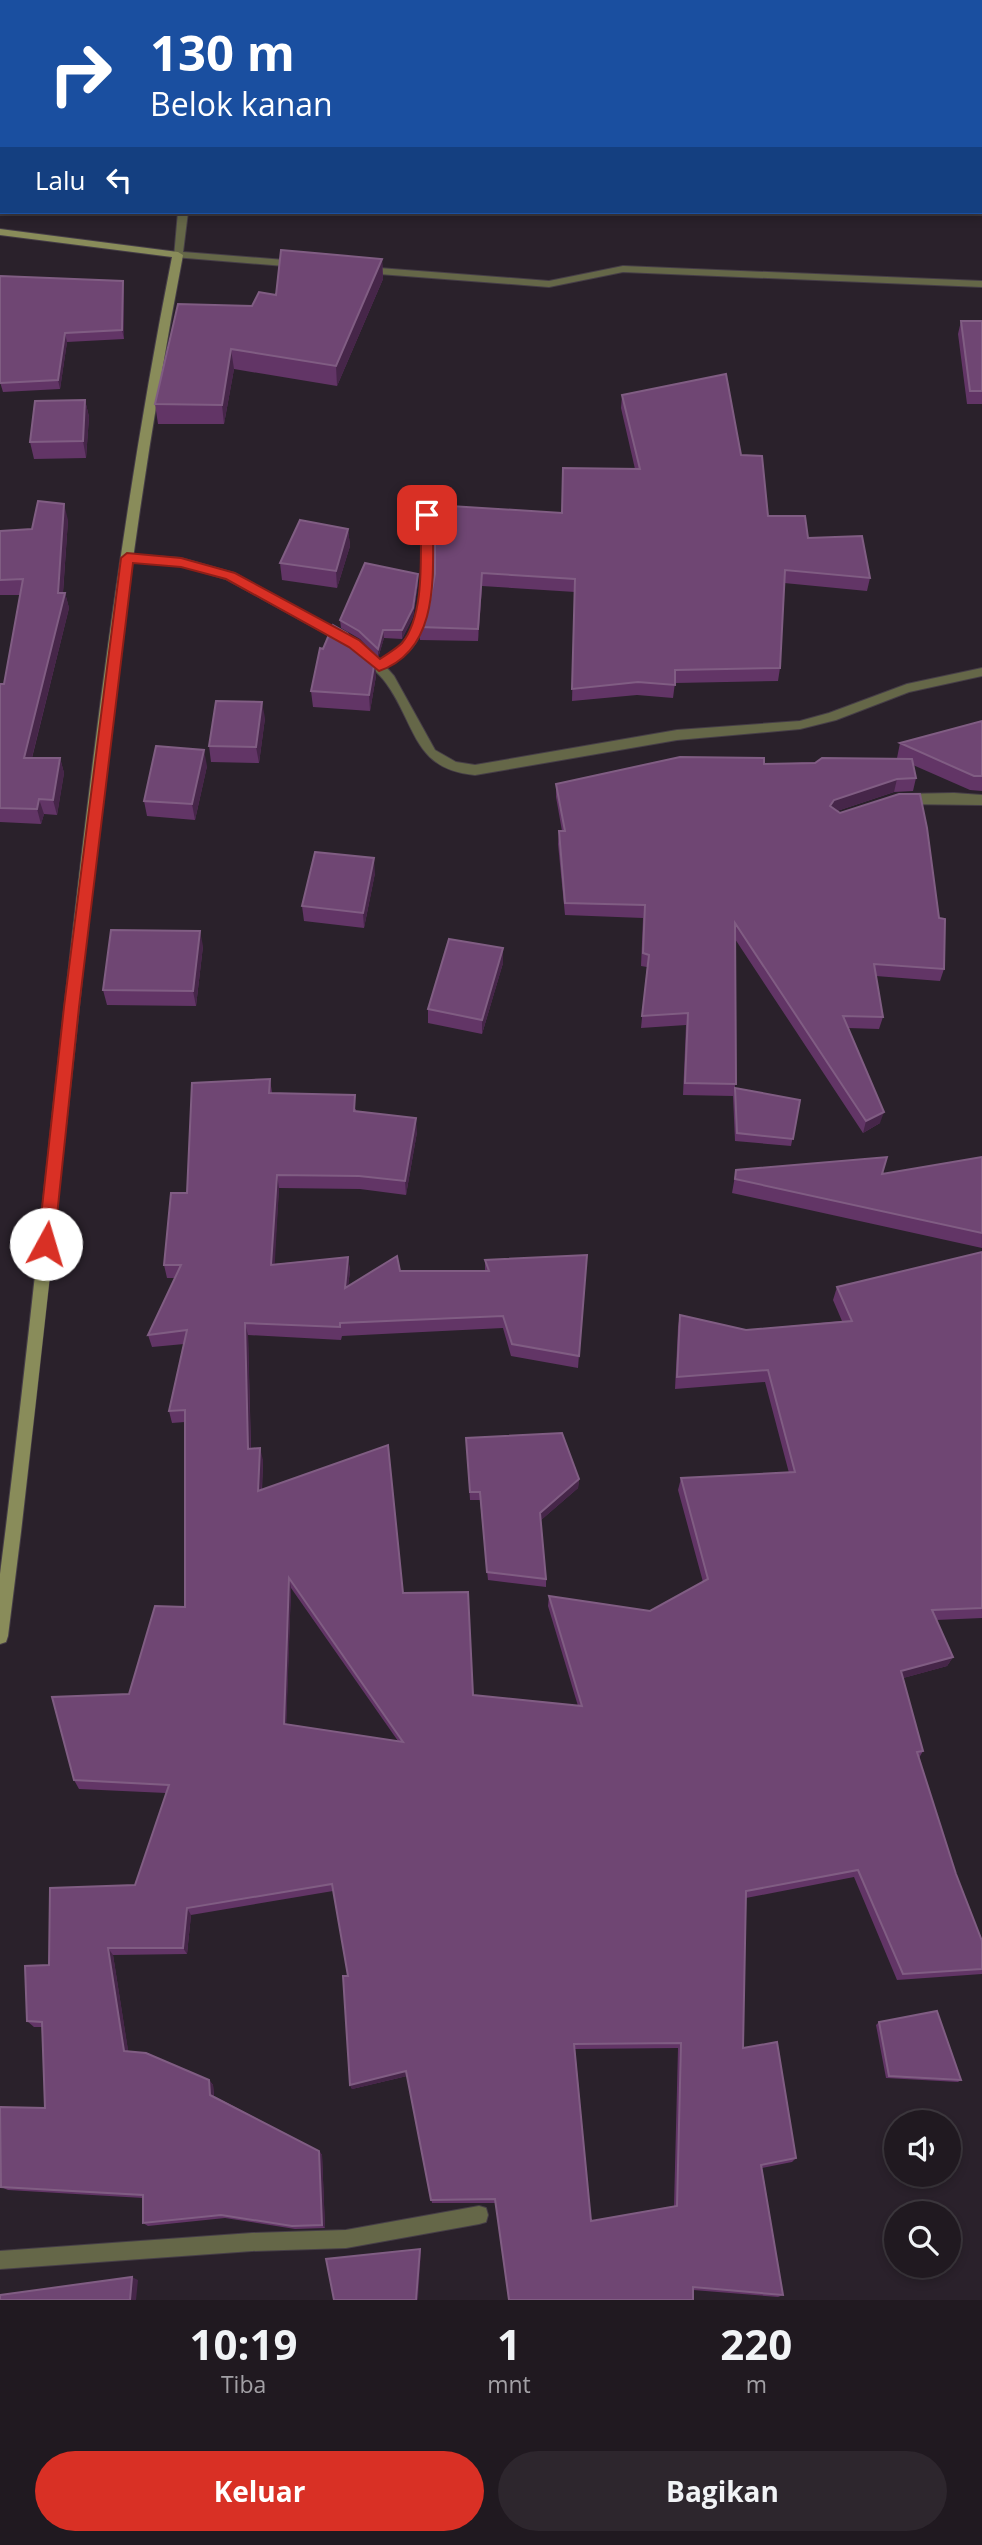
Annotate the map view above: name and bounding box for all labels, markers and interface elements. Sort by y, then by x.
text: 130 m [150,19,295,85]
icon: right [35,28,126,119]
text: Belok kanan [150,82,333,125]
icon: left [100,161,138,199]
text: Lalu [35,162,86,198]
pin [397,485,457,545]
icon: arrive [408,496,446,534]
position arrow [9,1207,83,1281]
map controls [884,2110,961,2278]
button: sound [884,2110,961,2187]
button: search [884,2201,961,2278]
text: 10:19 [190,2315,298,2372]
text: 1 [497,2315,521,2372]
text: 220 [720,2315,792,2372]
text: Tiba [221,2368,266,2400]
text: mnt [487,2368,531,2400]
text: m [746,2368,767,2400]
button: Keluar [35,2451,484,2531]
button: Bagikan [498,2451,947,2531]

